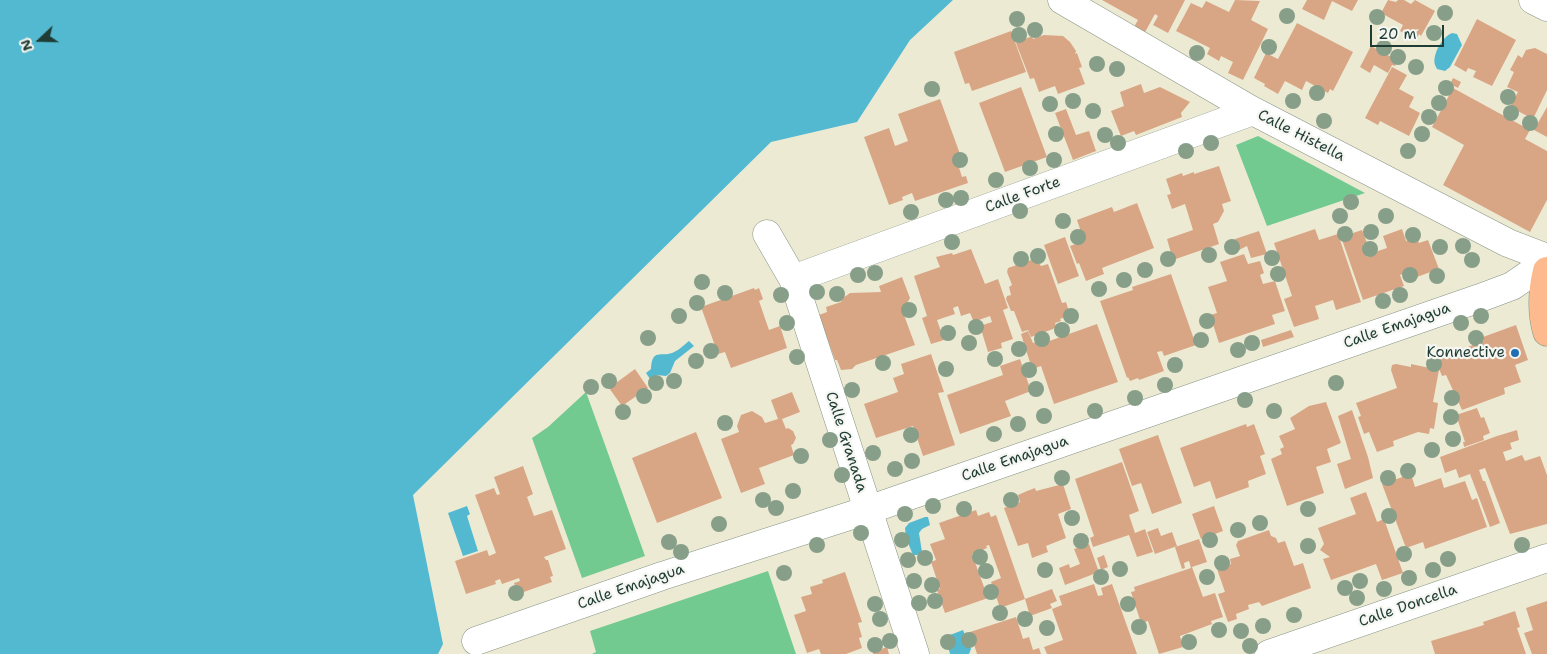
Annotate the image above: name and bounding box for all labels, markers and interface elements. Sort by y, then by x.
north arrow [15,15,65,65]
scale bar [1372,15,1446,47]
text: 20 m [1378,24,1417,44]
text: N [16,37,36,54]
street label: Calle Histella [1254,106,1348,166]
street label: Calle Forte [983,173,1063,217]
street label: Calle Emajagua [1341,299,1453,353]
place label: Konnective [1426,344,1505,362]
marker: Konnective [1509,347,1521,359]
street label: Calle Granada [821,389,871,495]
street label: Calle Emajagua [959,432,1071,486]
street label: Calle Emajagua [575,560,687,614]
street label: Calle Doncella [1357,581,1459,631]

